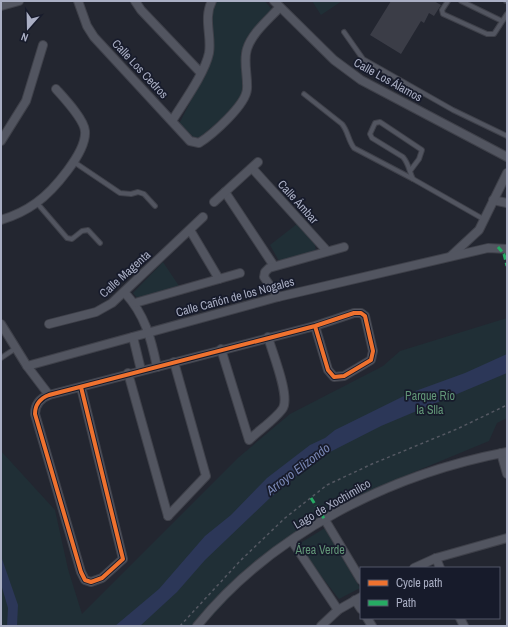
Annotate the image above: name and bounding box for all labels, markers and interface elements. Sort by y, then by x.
north arrow [8,8,48,48]
text: N [19,30,30,45]
street label: Calle Los Cedros [108,36,172,102]
street label: Calle Los Álamos [351,55,425,105]
street label: Calle Ámbar [274,177,322,228]
street label: Calle Magenta [96,246,154,301]
street label: Calle Cañón de los Nogales [174,273,296,321]
park label: Parque Río la Slla [405,388,455,418]
water label: Arroyo Elizondo [262,439,333,499]
street label: Lago de Xochimilco [290,475,374,533]
park label: Área Verde [294,542,345,558]
legend [360,567,500,619]
text: Cycle path [396,575,443,591]
text: Path [396,595,416,611]

